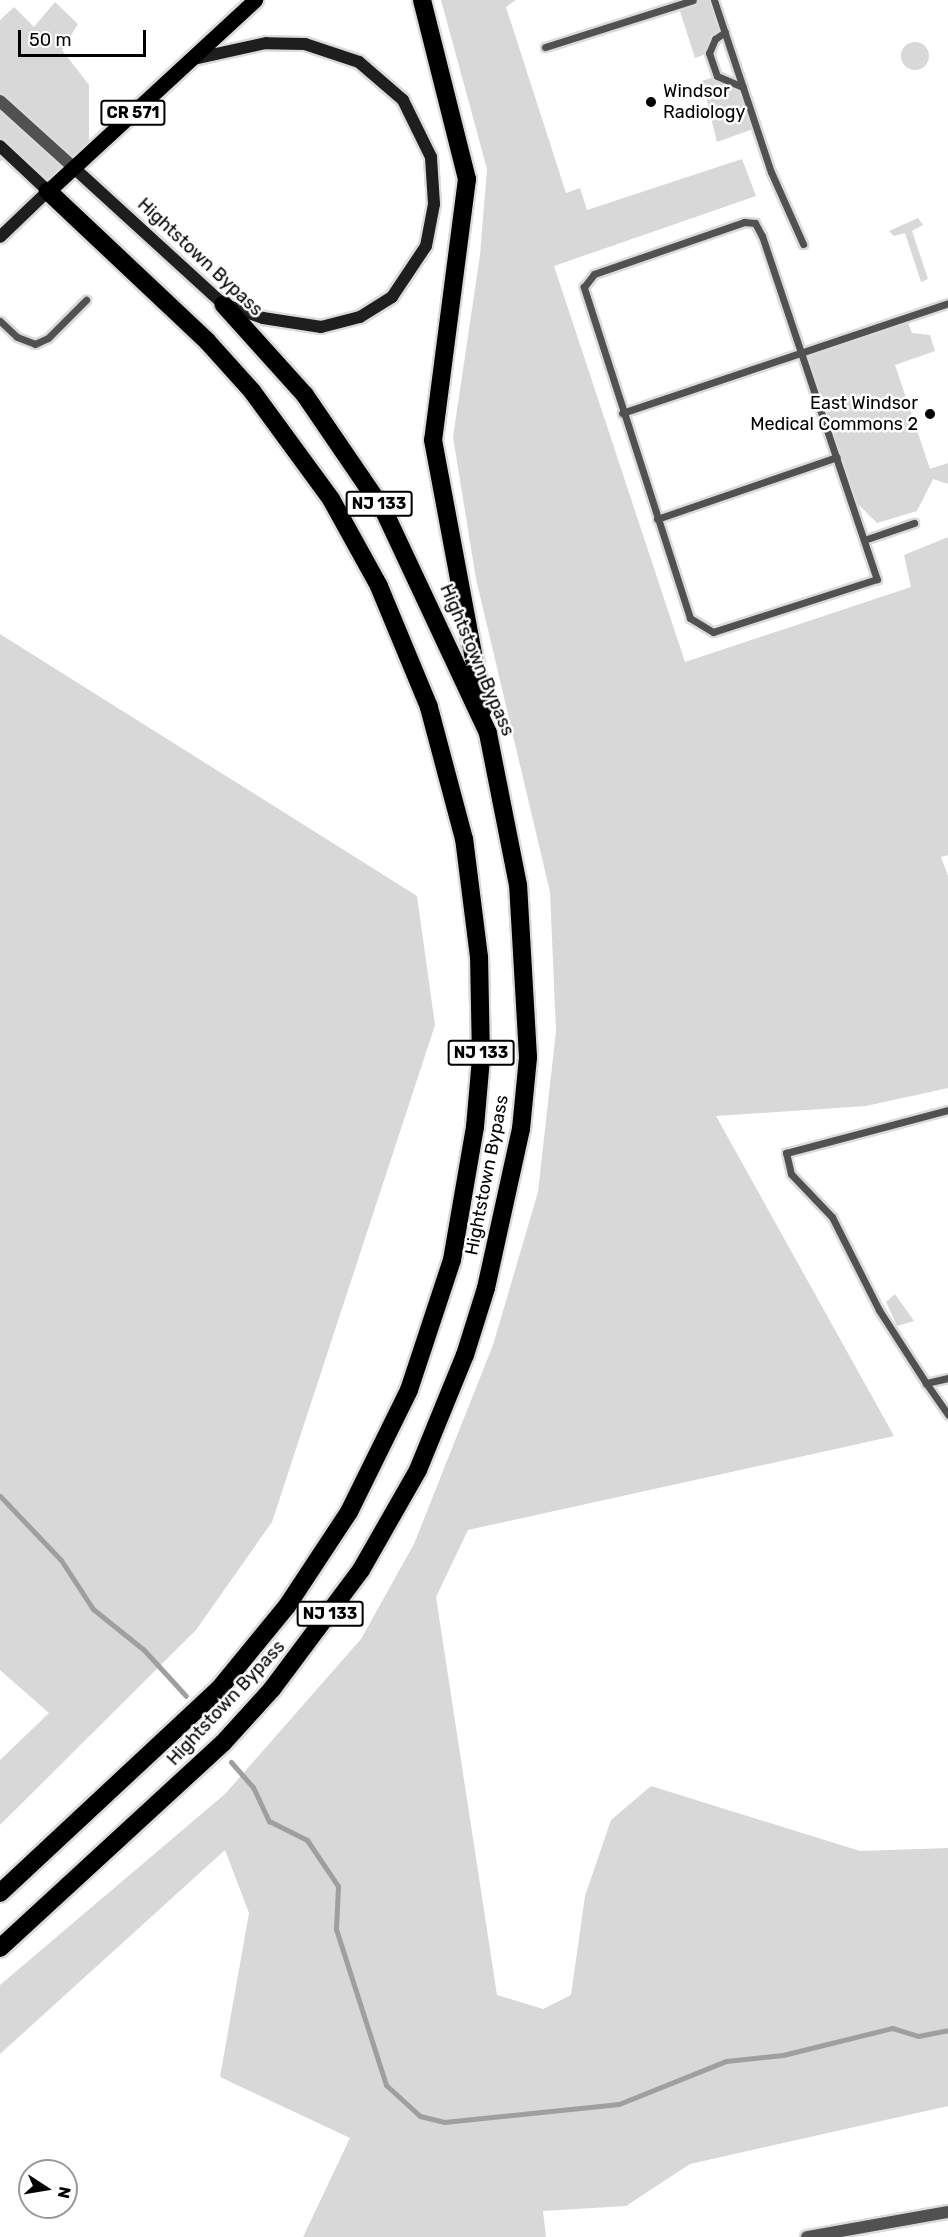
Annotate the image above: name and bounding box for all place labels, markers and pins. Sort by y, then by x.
place label: Windsor Radiology [663,81,746,124]
marker: Windsor Radiology [644,95,658,109]
place label: East Windsor Medical Commons 2 [750,393,918,436]
marker: East Windsor Medical Commons 2 [923,407,937,421]

